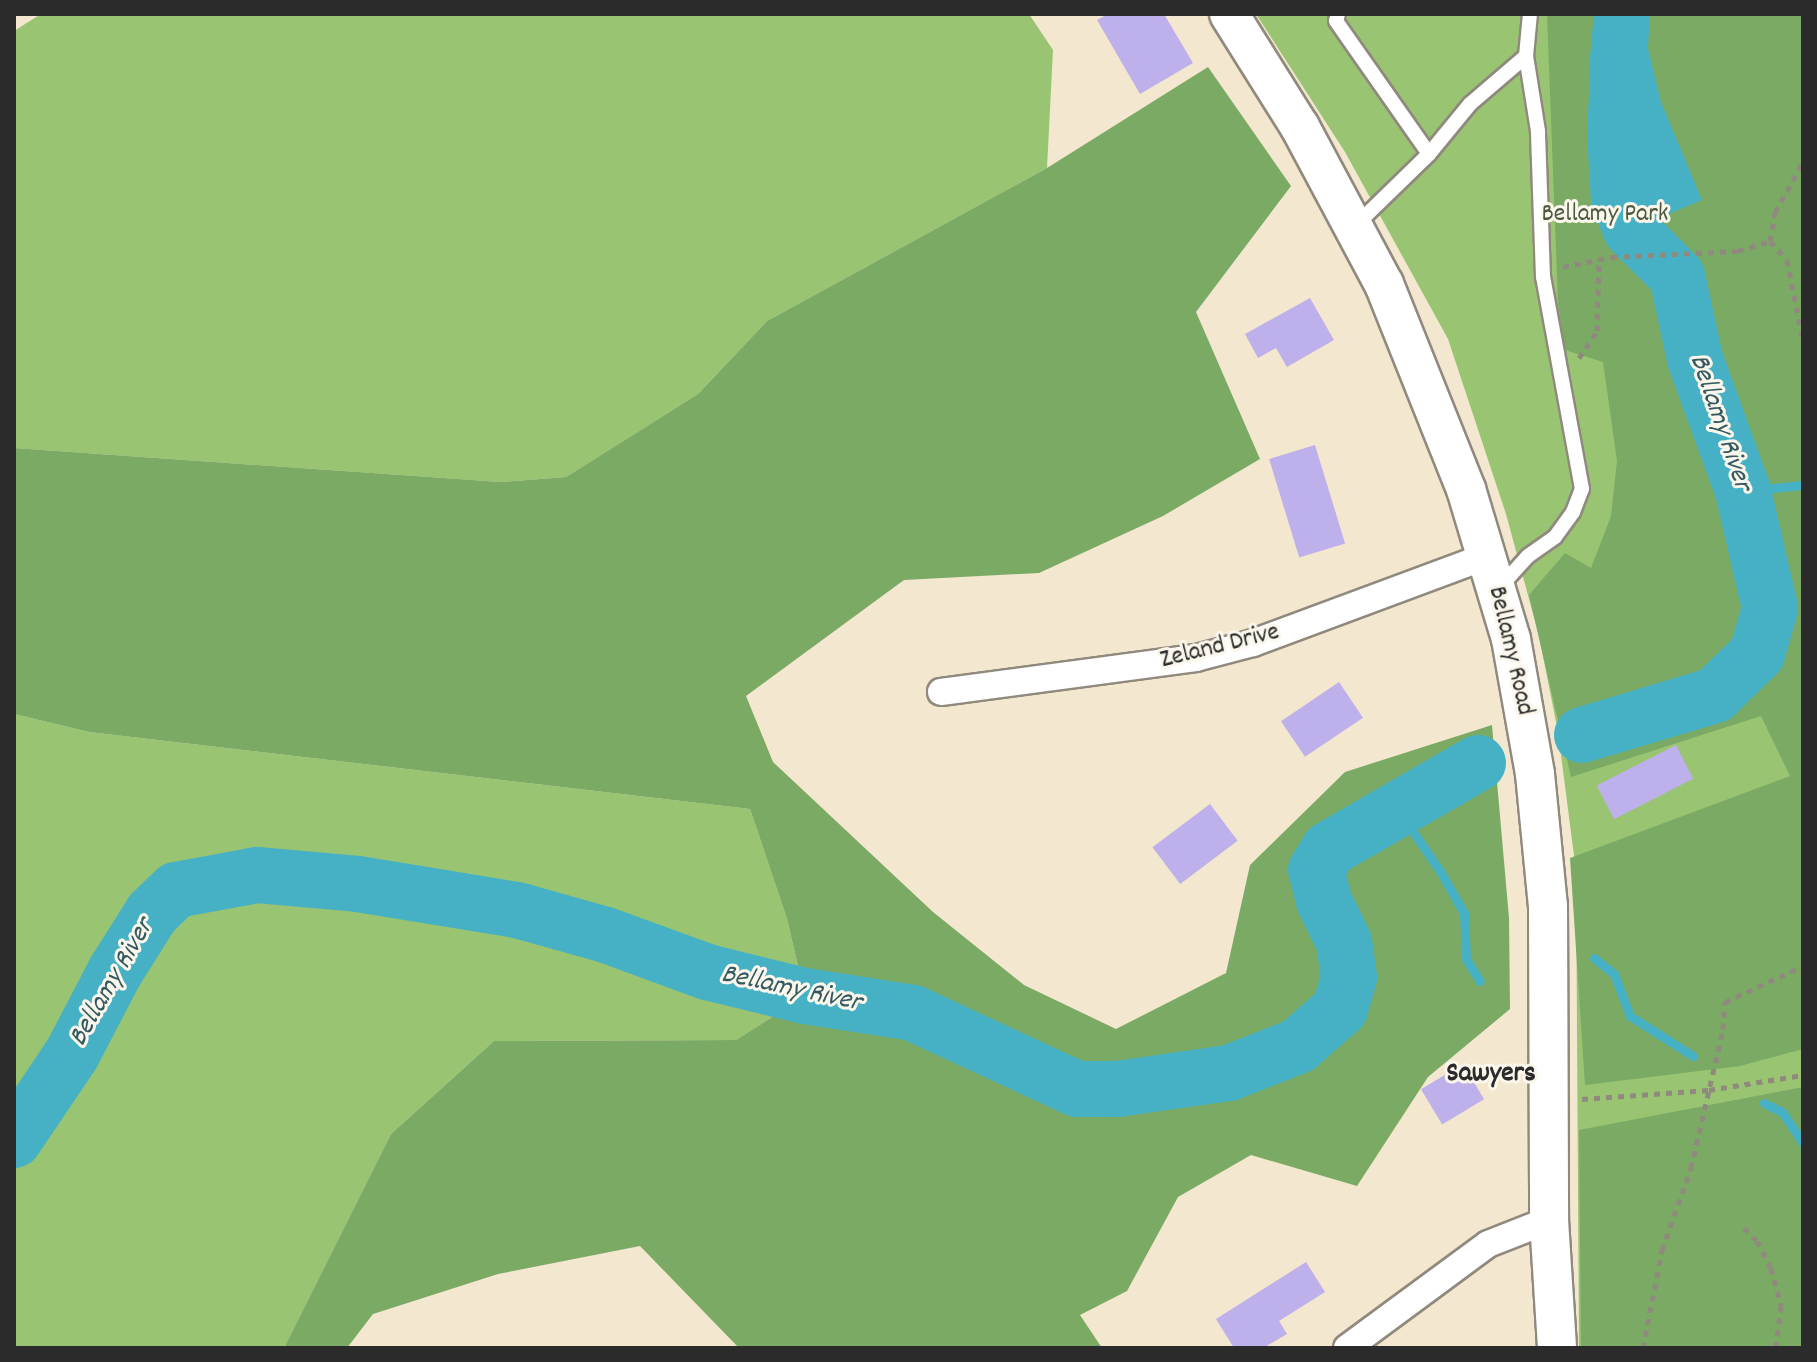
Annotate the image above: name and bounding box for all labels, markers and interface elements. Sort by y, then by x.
park label: Bellamy Park [1542,199,1668,231]
water label: Bellamy River [1680,350,1758,496]
street label: Bellamy Road [1480,584,1540,718]
street label: Zeland Drive [1157,617,1283,677]
water label: Bellamy River [63,913,163,1053]
water label: Bellamy River [718,959,864,1021]
district label: Sawyers [1446,1058,1536,1092]

